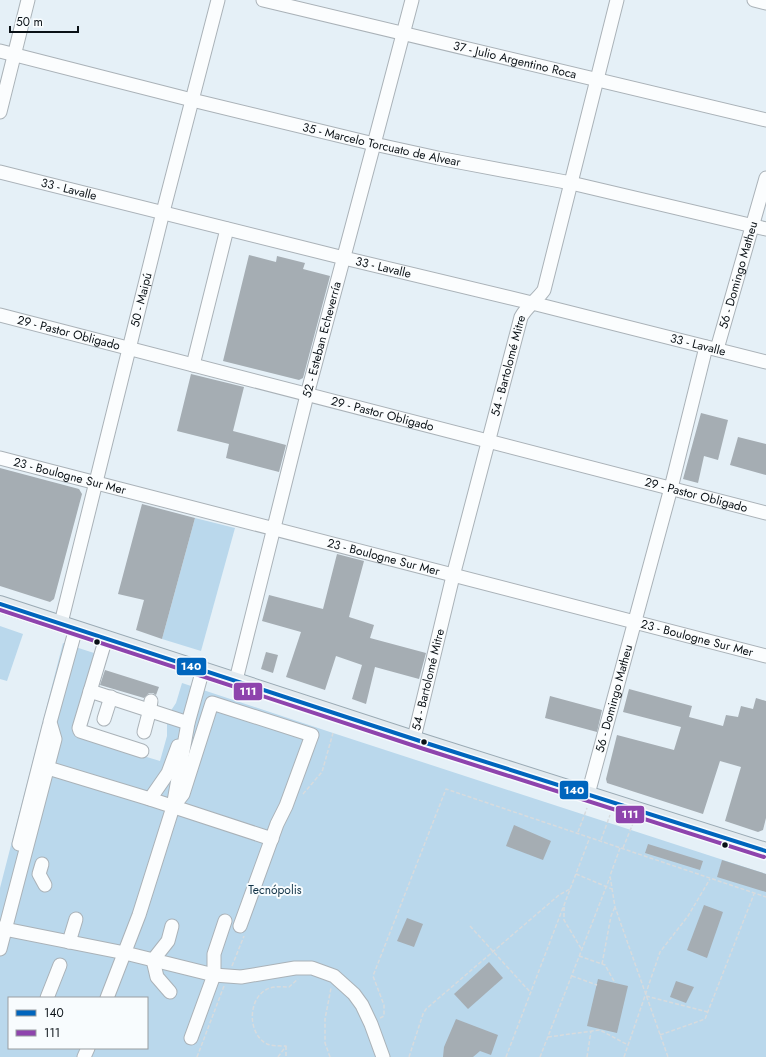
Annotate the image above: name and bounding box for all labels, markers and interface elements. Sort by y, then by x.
scale bar [10,8,78,34]
text: 50 m [16,13,43,31]
street label: 37 - Julio Argentino Roca [451,37,579,84]
street label: 35 - Marcelo Torcuato de Alvear [301,118,463,171]
street label: 33 - Lavalle [39,174,99,205]
street label: 56 - Domingo Matheu [714,219,762,331]
street label: 33 - Lavalle [354,252,413,283]
street label: 50 - Maipú [126,271,157,329]
street label: 52 - Esteban Echeverría [298,279,346,400]
street label: 29 - Pastor Obligado [15,311,123,355]
street label: 54 - Bartolomé Mitre [486,313,530,418]
street label: 33 - Lavalle [668,329,728,360]
street label: 29 - Pastor Obligado [329,392,436,436]
street label: 23 - Boulogne Sur Mer [11,453,129,499]
street label: 29 - Pastor Obligado [643,473,750,517]
street label: 23 - Boulogne Sur Mer [325,534,442,581]
street label: 23 - Boulogne Sur Mer [639,615,756,662]
street label: 54 - Bartolomé Mitre [407,627,449,732]
unlabelled marker [92,637,102,647]
street label: 56 - Domingo Matheu [591,642,637,754]
line badge: 140 [176,657,207,676]
text: 140 [181,658,201,674]
line badge: 111 [233,682,263,701]
text: 111 [240,683,256,699]
unlabelled marker [419,737,429,747]
line badge: 140 [559,780,589,800]
text: 140 [564,782,584,798]
line badge: 111 [615,805,645,824]
text: 111 [622,806,638,822]
unlabelled marker [720,840,730,850]
park label: Tecnópolis [248,881,302,899]
legend [8,997,148,1049]
text: 140 [44,1004,64,1022]
text: 111 [44,1024,60,1042]

